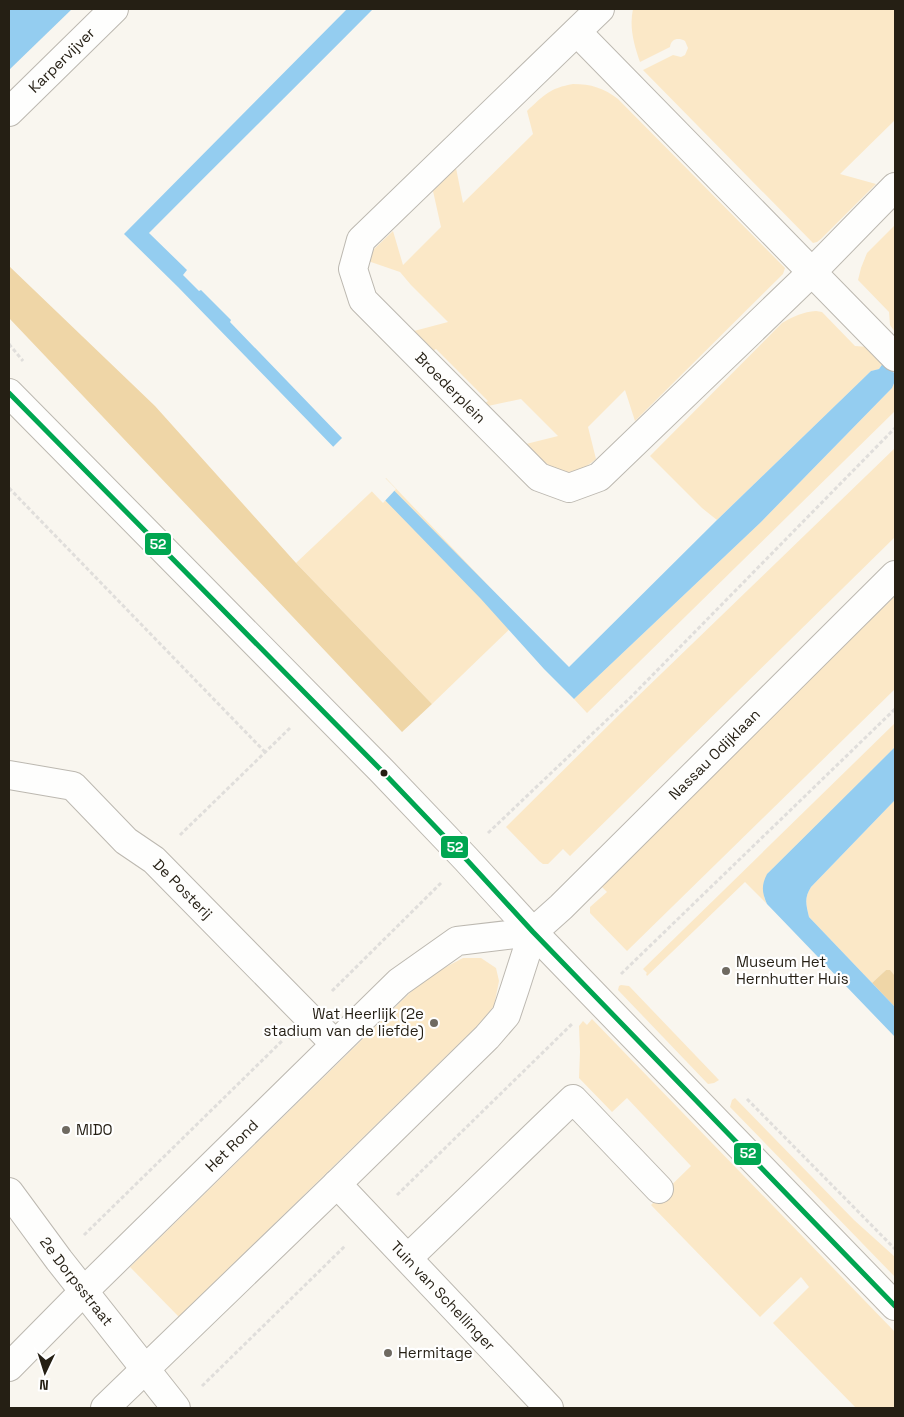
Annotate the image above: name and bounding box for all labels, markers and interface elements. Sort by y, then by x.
street label: Karpervijver [24,23,99,97]
street label: Broederplein [411,348,490,427]
line badge: 52 [144,532,172,556]
text: 52 [150,535,166,553]
street label: Nassau Odijklaan [665,705,764,803]
unlabelled marker [379,768,389,778]
line badge: 52 [440,835,469,859]
text: 52 [447,838,463,856]
street label: De Posterij [149,855,217,923]
place label: Museum Het Hernhutter Huis [736,952,849,988]
marker: Museum Het Hernhutter Huis [720,965,732,977]
place label: Wat Heerlijk (2e stadium van de liefde) [264,1004,424,1041]
marker: Wat Heerlijk (2e stadium van de liefde) [428,1017,440,1029]
street label: Het Rond [201,1115,262,1176]
place label: MIDO [76,1120,113,1139]
marker: MIDO [60,1124,72,1136]
line badge: 52 [733,1142,762,1166]
text: 52 [740,1144,756,1162]
street label: 2e Dorpsstraat [36,1233,118,1330]
street label: Tuin van Schellinger [387,1237,500,1355]
place label: Hermitage [398,1343,473,1362]
north arrow [20,1347,70,1397]
marker: Hermitage [382,1347,394,1359]
text: N [39,1376,49,1394]

